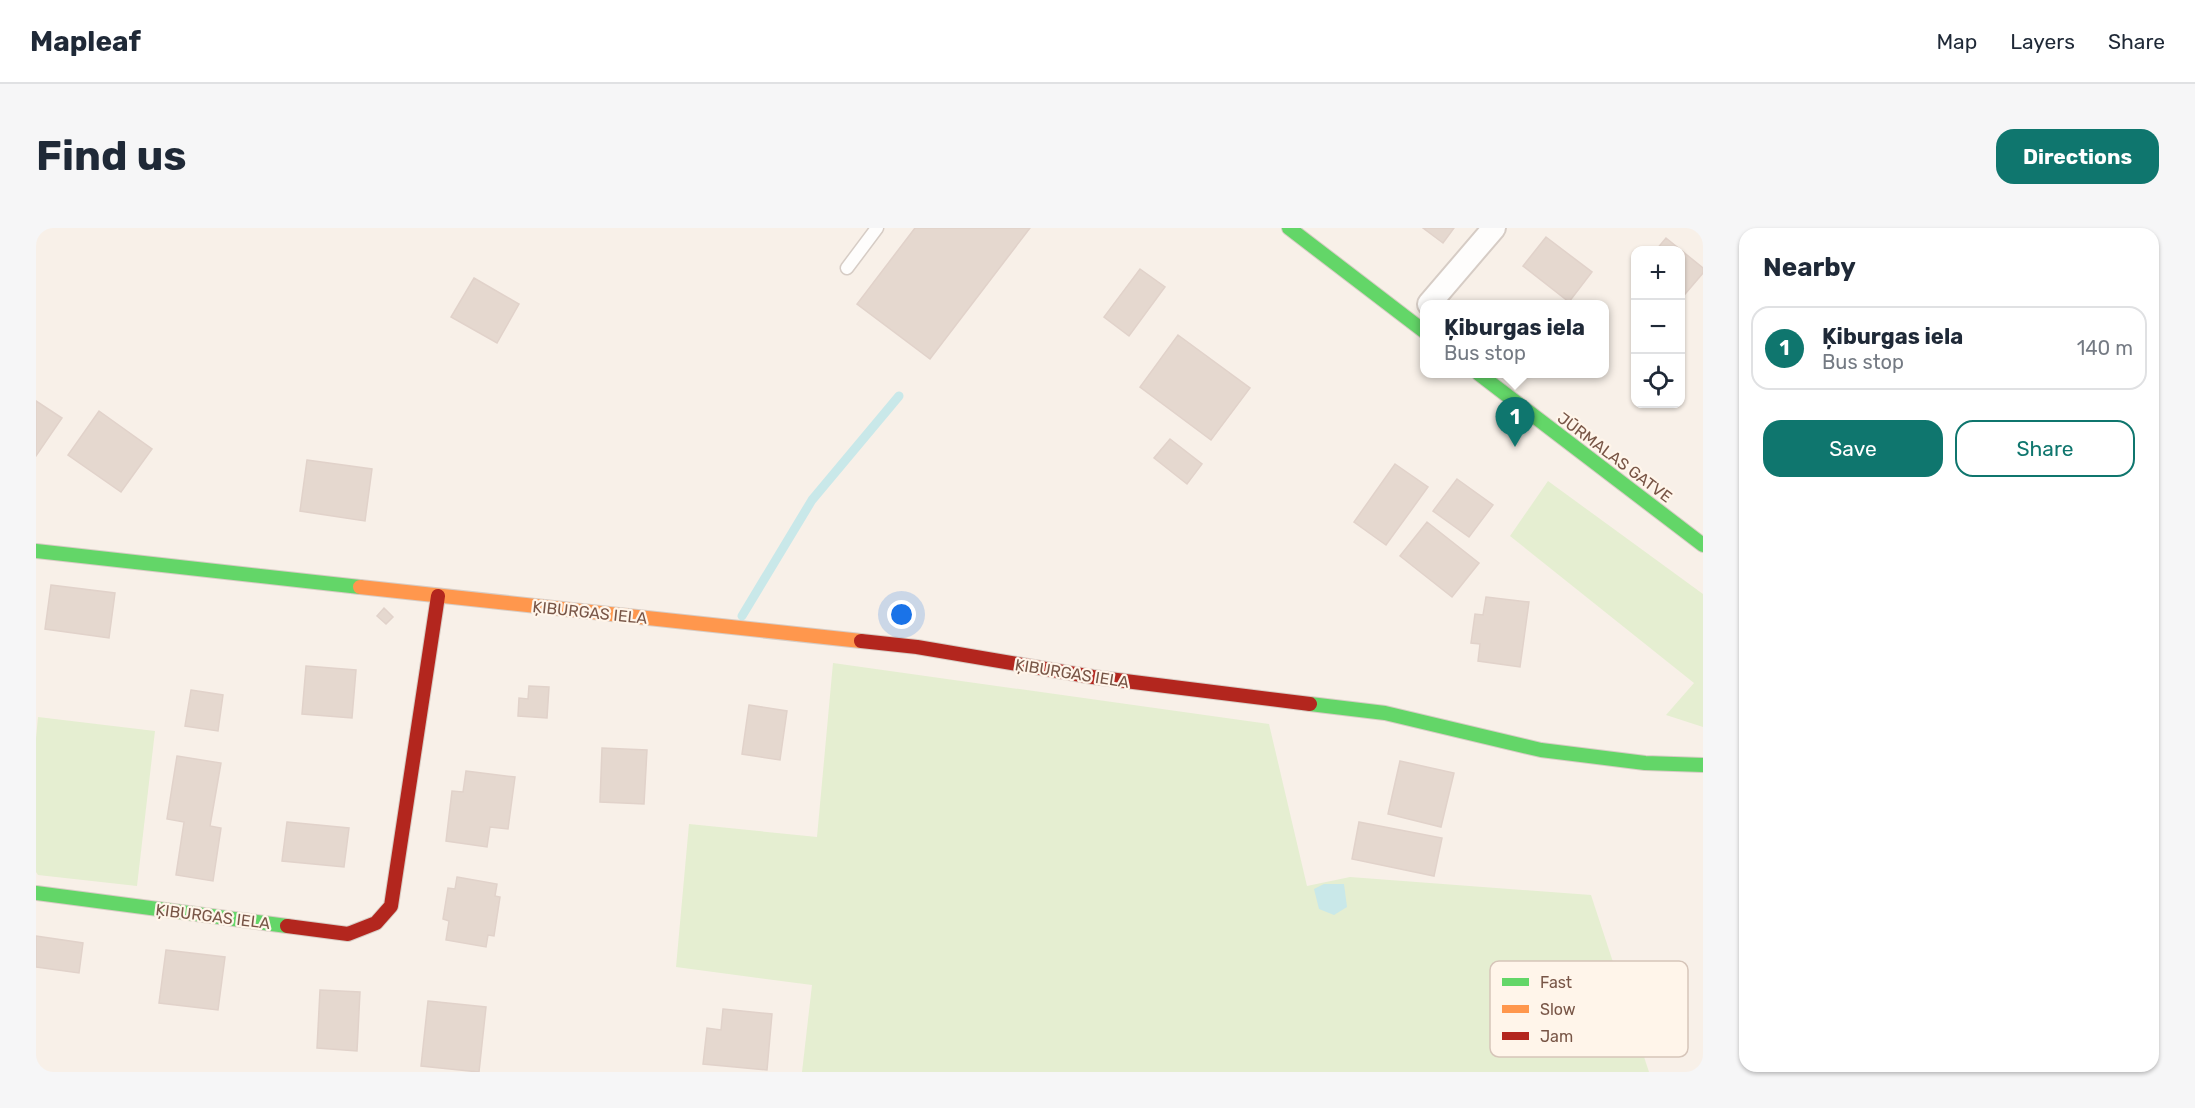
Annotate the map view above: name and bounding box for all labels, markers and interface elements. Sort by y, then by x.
text: Mapleaf [30,25,141,58]
text: Map [1936,29,1977,54]
text: Layers [2010,29,2075,54]
text: Share [2108,29,2165,54]
button: Directions [1996,129,2159,184]
text: Find us [36,131,187,181]
map controls [1631,246,1685,408]
button: + [1631,246,1685,300]
text: Nearby [1763,252,1856,283]
popup [1420,300,1609,378]
button: − [1631,300,1685,354]
text: Ķiburgas iela [1444,314,1585,341]
text: Ķiburgas iela [1822,323,1963,350]
text: 1 [1780,336,1789,360]
text: 140 m [2077,336,2133,360]
text: Bus stop [1444,341,1526,365]
text: Bus stop [1822,350,1904,374]
button: locate [1631,354,1685,408]
pin: 1 [1496,398,1534,447]
street label: JŪRMALAS GATVE [1554,408,1676,507]
button: Save [1763,420,1943,477]
button: Share [1955,420,2135,477]
street label: ĶIBURGAS IELA [532,597,649,628]
your location [887,600,916,629]
street label: ĶIBURGAS IELA [1014,655,1131,692]
street label: ĶIBURGAS IELA [155,900,272,933]
legend [1490,961,1688,1057]
text: Fast [1540,973,1572,992]
text: Slow [1540,1000,1576,1019]
text: Jam [1540,1027,1573,1046]

